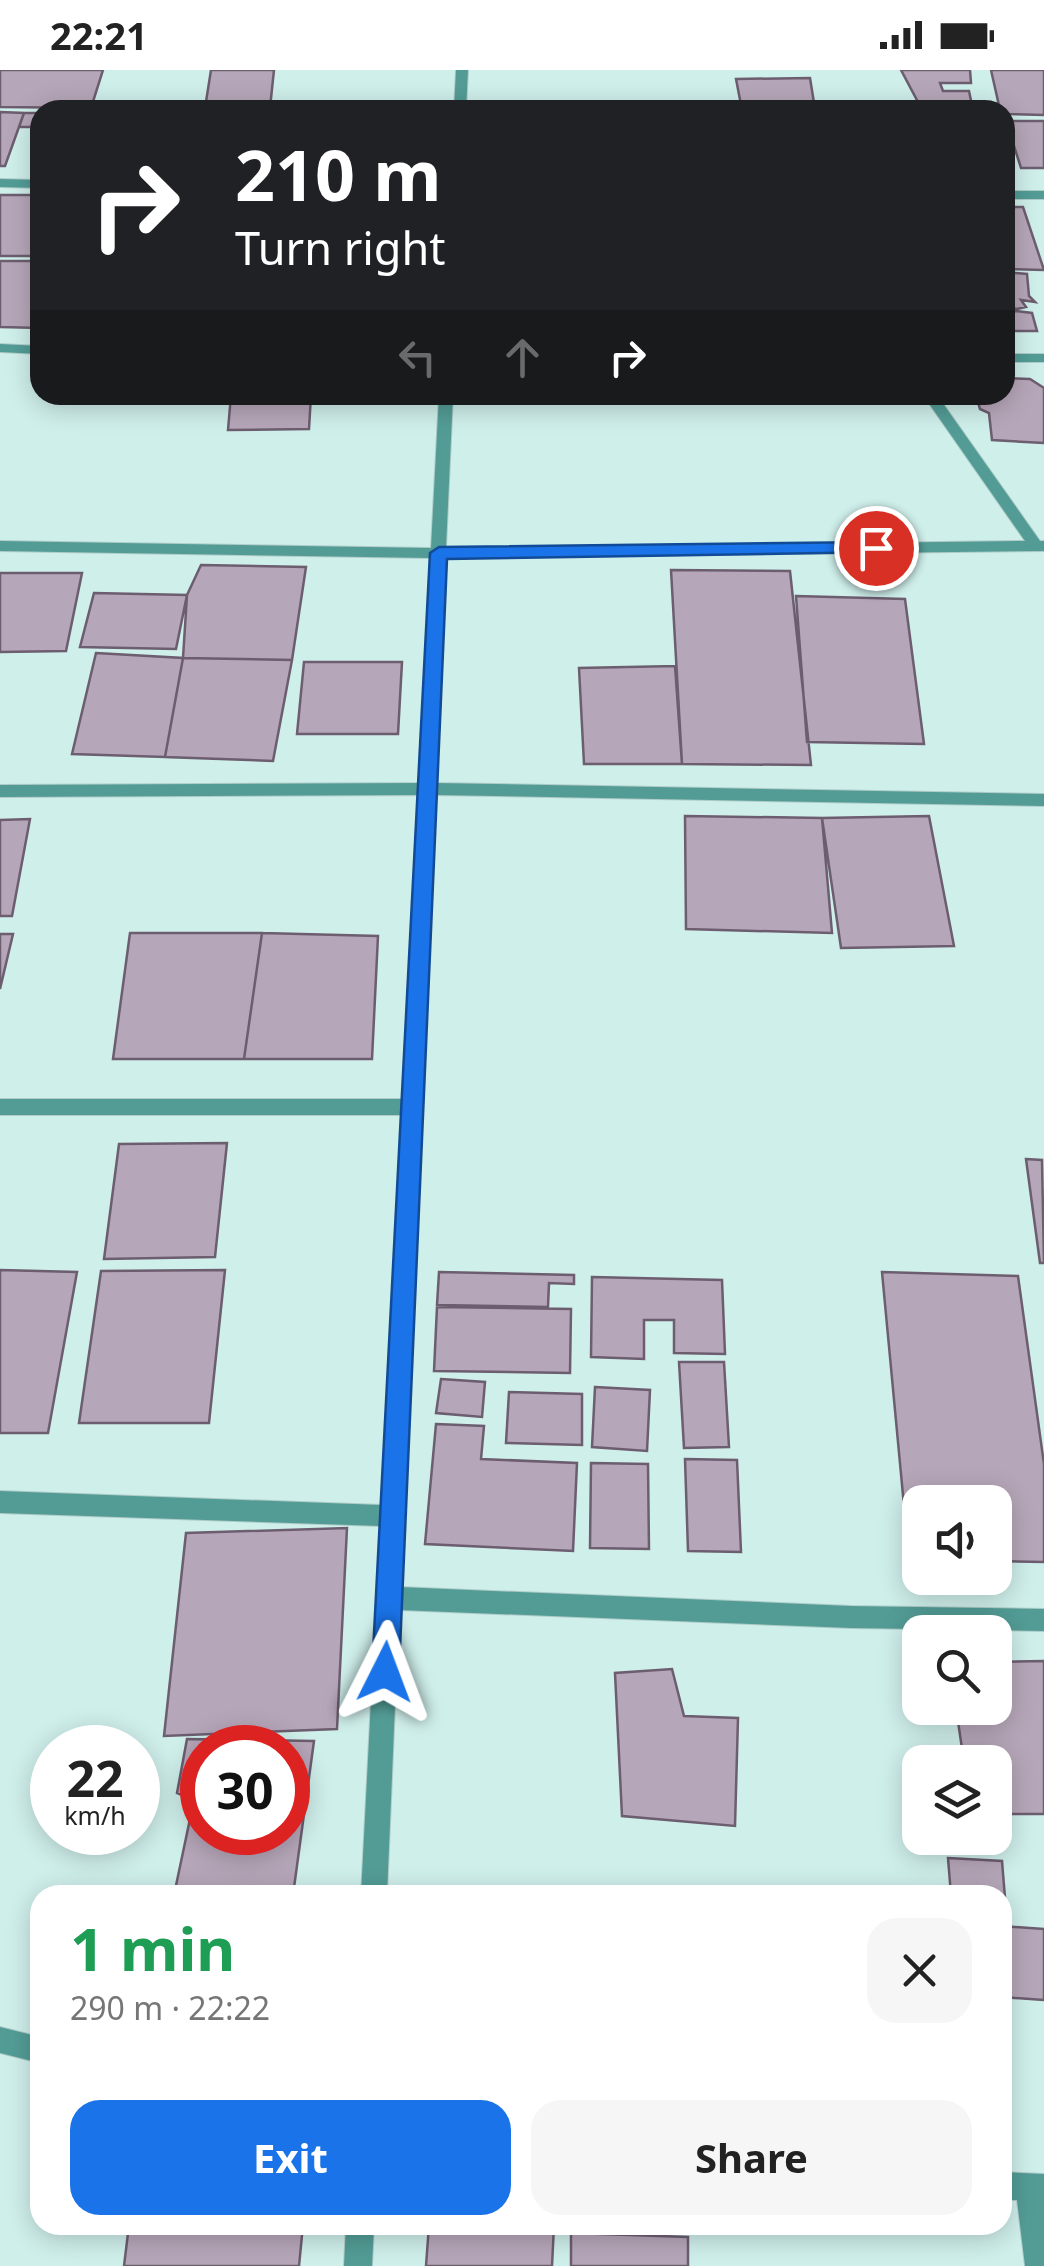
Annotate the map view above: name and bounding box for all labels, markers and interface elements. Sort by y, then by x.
text: 22:21 [50,9,148,61]
text: 210 m [235,126,442,222]
icon: right [70,140,200,270]
text: Turn right [235,217,446,278]
icon: left [390,330,445,385]
icon: ahead [495,330,550,385]
icon: right [600,330,655,385]
pin [834,506,919,591]
icon: arrive [849,521,904,576]
map controls [902,1485,1012,1855]
button: sound [902,1485,1012,1595]
button: search [902,1615,1012,1725]
position arrow [333,1620,437,1724]
speed limit sign: 30 [180,1725,310,1855]
text: 22 [66,1744,124,1812]
button: layers [902,1745,1012,1855]
text: km/h [64,1798,126,1832]
text: 1 min [70,1907,235,1989]
button: close [867,1918,972,2023]
text: 290 m · 22:22 [70,1986,270,2029]
button: Exit [70,2100,511,2215]
button: Share [531,2100,972,2215]

